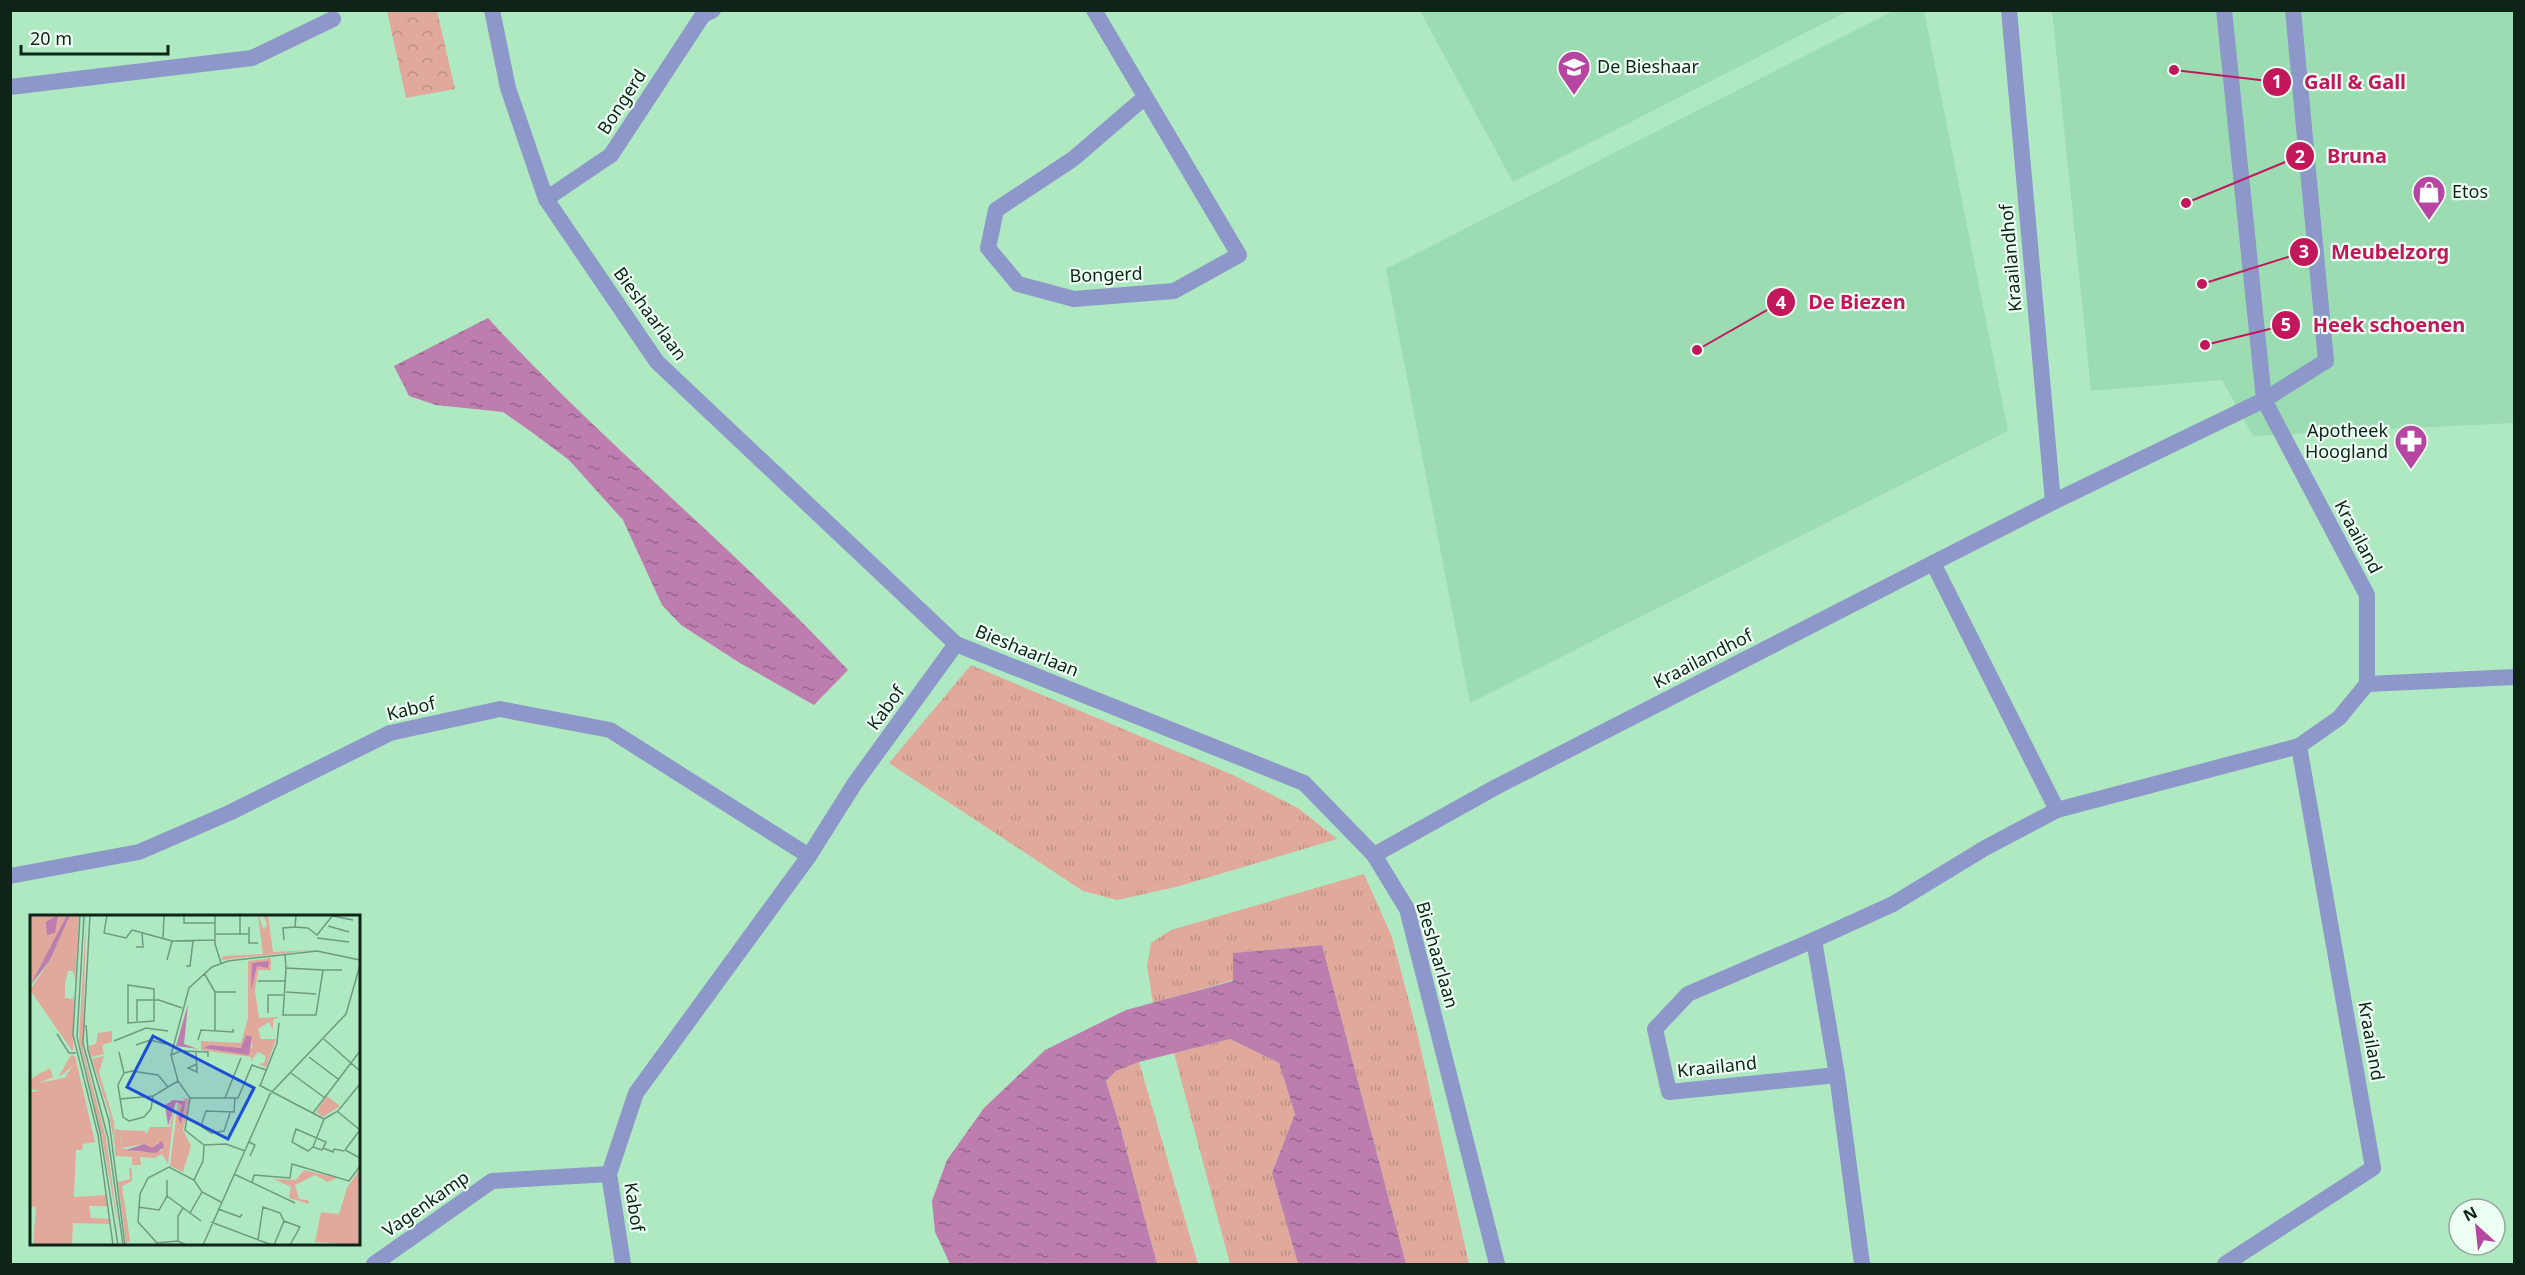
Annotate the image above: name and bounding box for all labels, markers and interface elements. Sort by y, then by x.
scale bar [21,18,168,56]
text: 20 m [30,26,72,50]
school or university icon: De Bieshaar [1556,49,1592,96]
place label: De Bieshaar [1597,54,1699,78]
callout: Gall & Gall [2262,63,2418,101]
street label: Bongerd [591,64,651,139]
text: Gall & Gall [2304,68,2406,95]
text: 1 [2272,69,2282,93]
callout: Bruna [2285,137,2399,175]
text: Bruna [2327,142,2387,169]
text: 2 [2295,144,2305,168]
shop icon: Etos [2411,174,2447,221]
place label: Etos [2452,179,2488,203]
street label: Kraailandhof [1993,202,2027,313]
callout: Meubelzorg [2289,233,2461,271]
text: Meubelzorg [2331,238,2449,265]
text: 3 [2299,239,2309,263]
street label: Bongerd [1069,261,1143,287]
street label: Bieshaarlaan [609,262,693,365]
callout: De Biezen [1766,283,1918,321]
text: De Biezen [1808,288,1906,315]
text: 4 [1776,290,1786,314]
callout: Heek schoenen [2271,306,2478,344]
text: Heek schoenen [2313,311,2465,338]
text: 5 [2281,312,2291,336]
place label: Apotheek Hoogland [2305,418,2388,463]
pharmacy icon: Apotheek Hoogland [2393,423,2429,470]
street label: Kraailand [2330,496,2388,577]
street label: Bieshaarlaan [972,618,1083,682]
street label: Kraailandhof [1649,622,1757,693]
street label: Kabof [861,680,910,734]
street label: Kabof [384,690,438,726]
street label: Bieshaarlaan [1411,899,1465,1011]
inset map [30,915,360,1245]
street label: Kraailand [2353,999,2391,1082]
street label: Kraailand [1676,1050,1758,1082]
street label: Vagenkamp [377,1165,473,1242]
street label: Kabof [619,1181,651,1234]
north arrow [2447,1197,2507,1257]
text: N [2459,1201,2481,1226]

